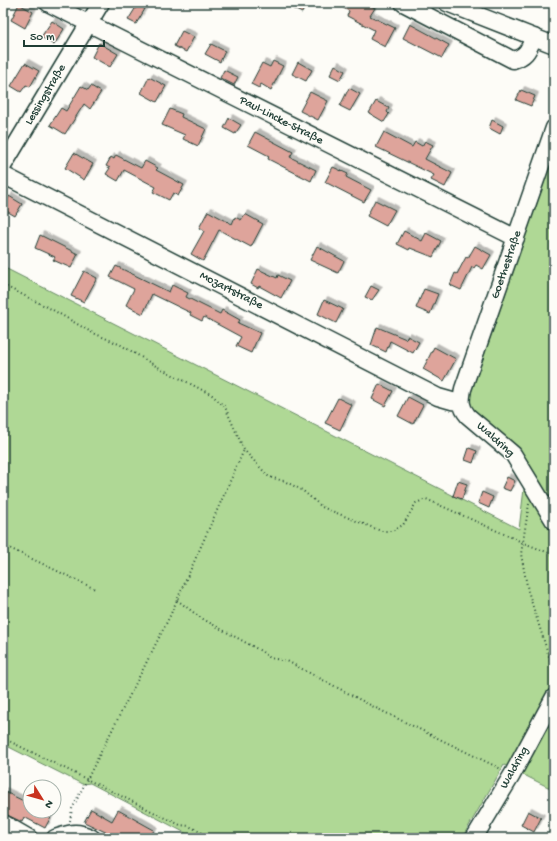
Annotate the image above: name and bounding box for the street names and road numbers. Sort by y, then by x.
street label: Lessingstraße [22,61,70,128]
street label: Paul-Lincke-Straße [236,93,326,149]
street label: Goethestraße [489,228,525,301]
street label: Mozartstraße [197,269,266,313]
street label: Waldring [473,419,517,461]
street label: Waldring [498,744,532,791]

